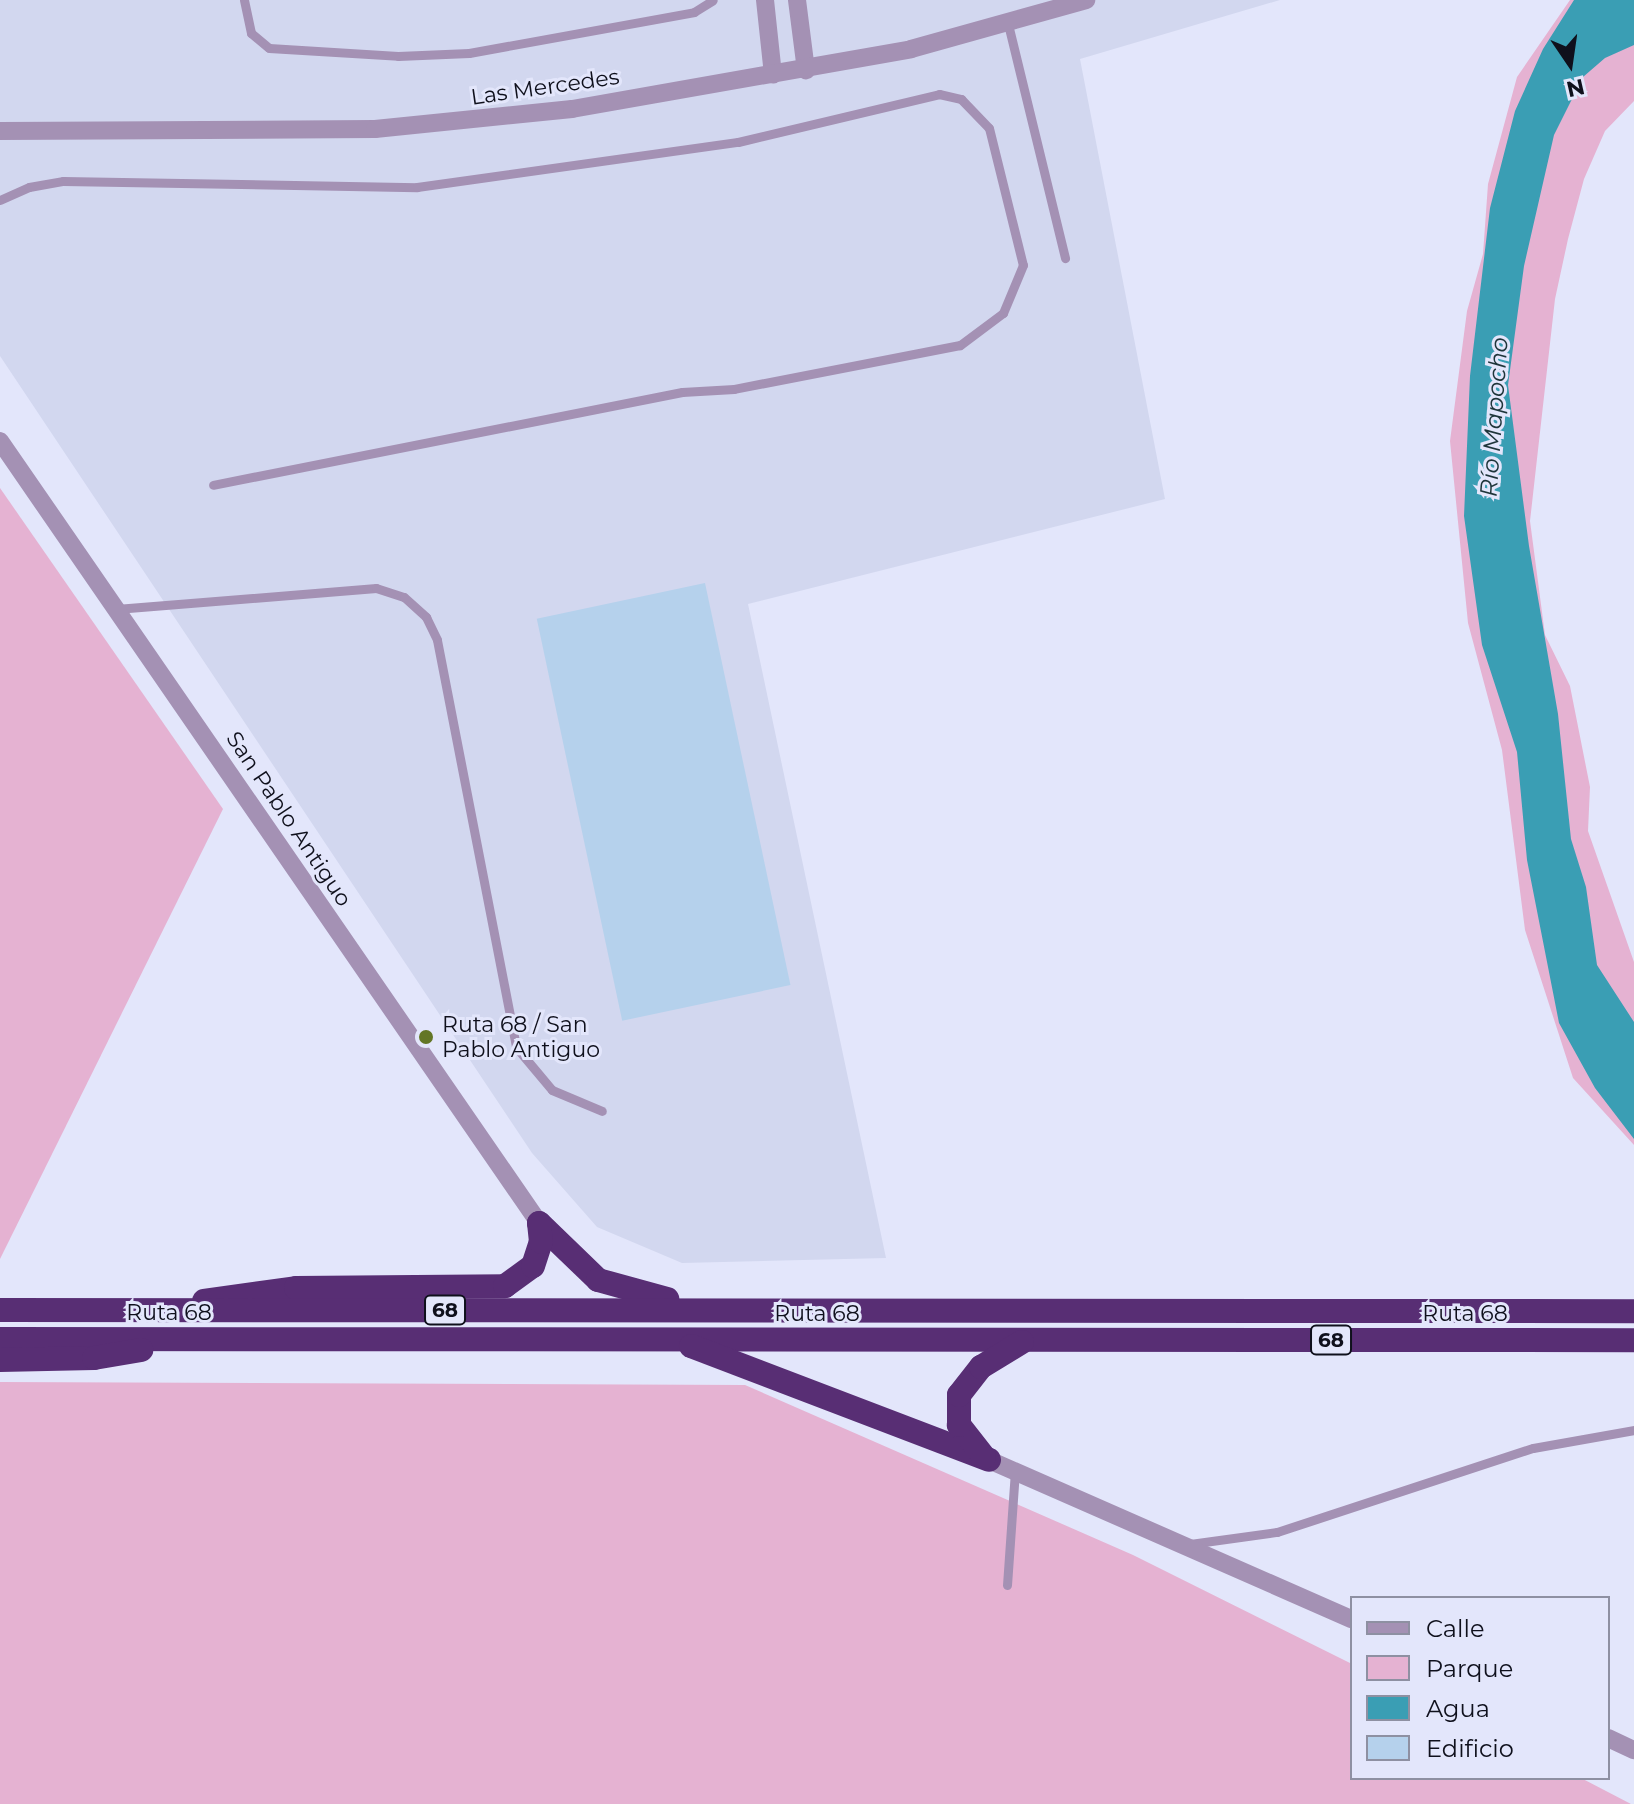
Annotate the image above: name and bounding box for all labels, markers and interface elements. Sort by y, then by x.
north arrow [1530,24,1610,104]
street label: Las Mercedes [469,64,621,110]
text: N [1564,73,1587,103]
water label: Río Mapocho [1474,336,1514,498]
street label: San Pablo Antiguo [221,727,357,911]
place label: Ruta 68 / San Pablo Antiguo [442,1011,600,1062]
marker: Ruta 68 / San Pablo Antiguo [417,1028,435,1046]
road number: 68 [423,1294,467,1326]
street label: Ruta 68 [126,1300,212,1326]
street label: Ruta 68 [774,1301,860,1327]
street label: Ruta 68 [1422,1301,1508,1327]
road number: 68 [1309,1324,1353,1356]
legend [1350,1596,1610,1780]
text: Calle [1426,1614,1484,1643]
text: Parque [1426,1654,1513,1683]
text: Agua [1426,1694,1490,1723]
text: Edificio [1426,1734,1514,1763]

